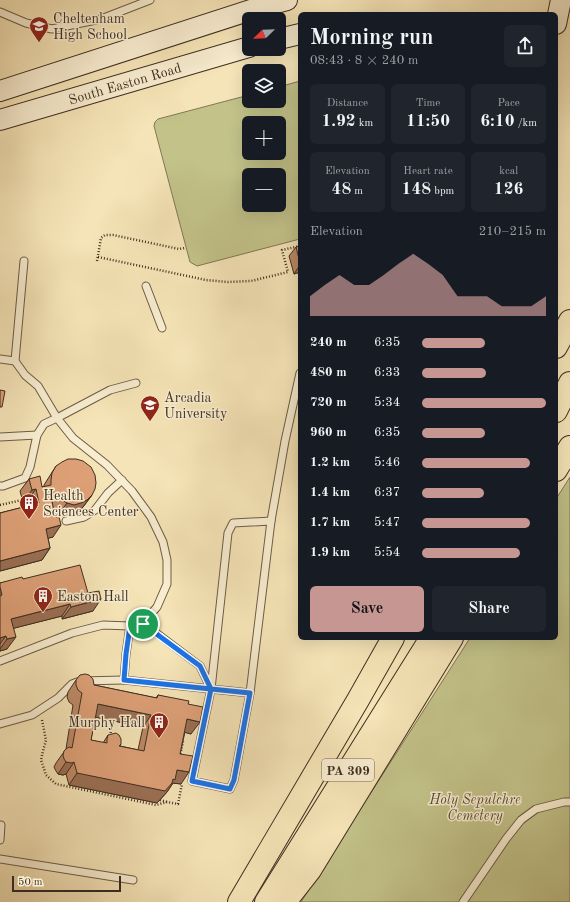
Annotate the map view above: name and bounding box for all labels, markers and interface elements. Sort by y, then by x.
place label: Cheltenham High School [53,12,127,42]
north arrow [242,12,286,56]
map controls [242,12,286,212]
school or university icon: Cheltenham High School [28,15,50,43]
button: share [504,25,546,67]
text: Morning run [310,27,433,49]
text: 08:43 · 8 × 240 m [310,54,418,67]
street label: South Easton Road [67,61,183,108]
button: layers [242,64,286,108]
text: Distance [327,98,368,109]
text: Time [416,98,440,109]
text: Pace [498,98,520,109]
text: 1.92 [321,113,356,130]
text: 11:50 [406,113,450,130]
text: 6:10 [480,113,515,130]
button: + [242,116,286,160]
text: km [356,118,373,129]
text: /km [515,118,537,129]
text: Elevation [325,166,370,177]
text: Heart rate [403,166,453,177]
text: kcal [499,166,518,177]
button: − [242,168,286,212]
text: 48 [332,181,351,198]
text: 148 [402,181,431,198]
text: 126 [494,181,523,198]
text: m [351,186,363,197]
text: bpm [431,186,454,197]
text: Elevation [310,225,363,238]
text: 210–215 m [479,225,546,238]
text: 240 m [310,336,347,349]
text: 6:35 [374,336,400,349]
text: 480 m [310,366,347,379]
text: 6:33 [374,366,400,379]
place label: Arcadia University [164,391,228,421]
school or university icon: Arcadia University [139,394,161,422]
text: 720 m [310,396,347,409]
text: 5:34 [374,396,400,409]
text: 960 m [310,426,347,439]
text: 6:35 [374,426,400,439]
text: 1.2 km [310,456,350,469]
text: 5:46 [374,456,400,469]
text: 1.4 km [310,486,350,499]
text: 6:37 [374,486,400,499]
place label: Health Sciences Center [43,489,139,519]
building icon: Health Sciences Center [18,492,40,520]
text: 1.7 km [310,516,350,529]
text: 5:47 [374,516,400,529]
text: 1.9 km [310,546,350,559]
text: 5:54 [374,546,400,559]
building icon: Easton Hall [32,585,54,613]
button: Save [310,586,424,632]
button: Share [432,586,546,632]
place label: Easton Hall [57,590,129,604]
pin [126,607,160,641]
icon: arrive [132,613,154,635]
building icon: Murphy Hall [148,711,170,739]
place label: Murphy Hall [68,716,145,730]
road number: PA 309 [322,759,374,781]
park label: Holy Sepulchre Cemetery [428,793,521,824]
scale bar [12,874,121,893]
text: 50 m [18,877,43,888]

